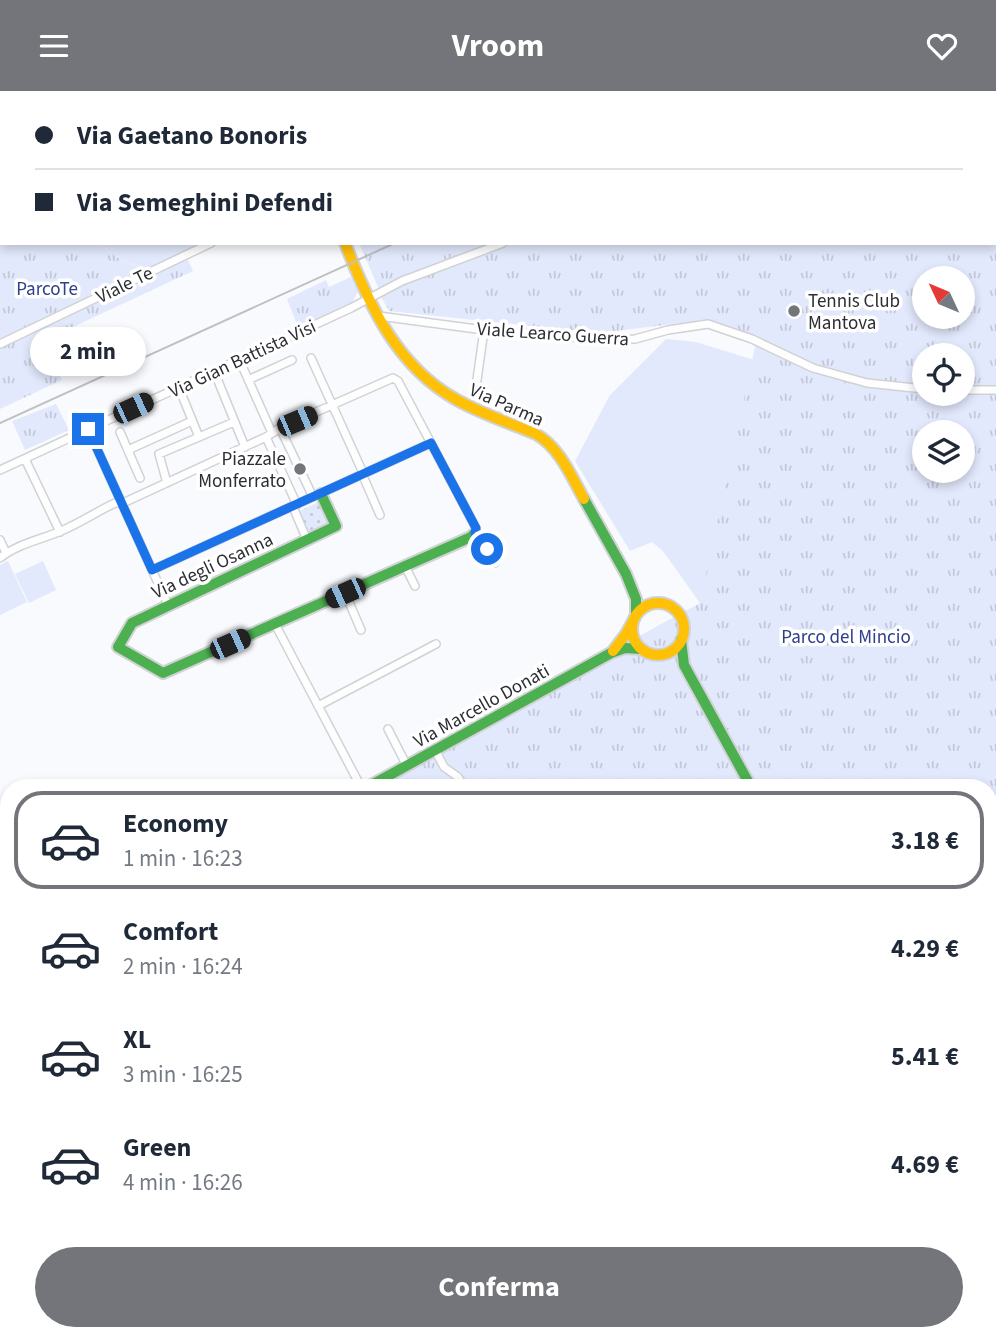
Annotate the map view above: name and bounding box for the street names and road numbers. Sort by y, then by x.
street label: Viale Te [92,260,158,311]
street label: Via Gian Battista Visi [165,313,321,405]
street label: Viale Learco Guerra [476,316,630,353]
street label: Via Parma [465,377,548,434]
street label: Via degli Osanna [148,526,278,606]
street label: Via Marcello Donati [409,658,555,755]

